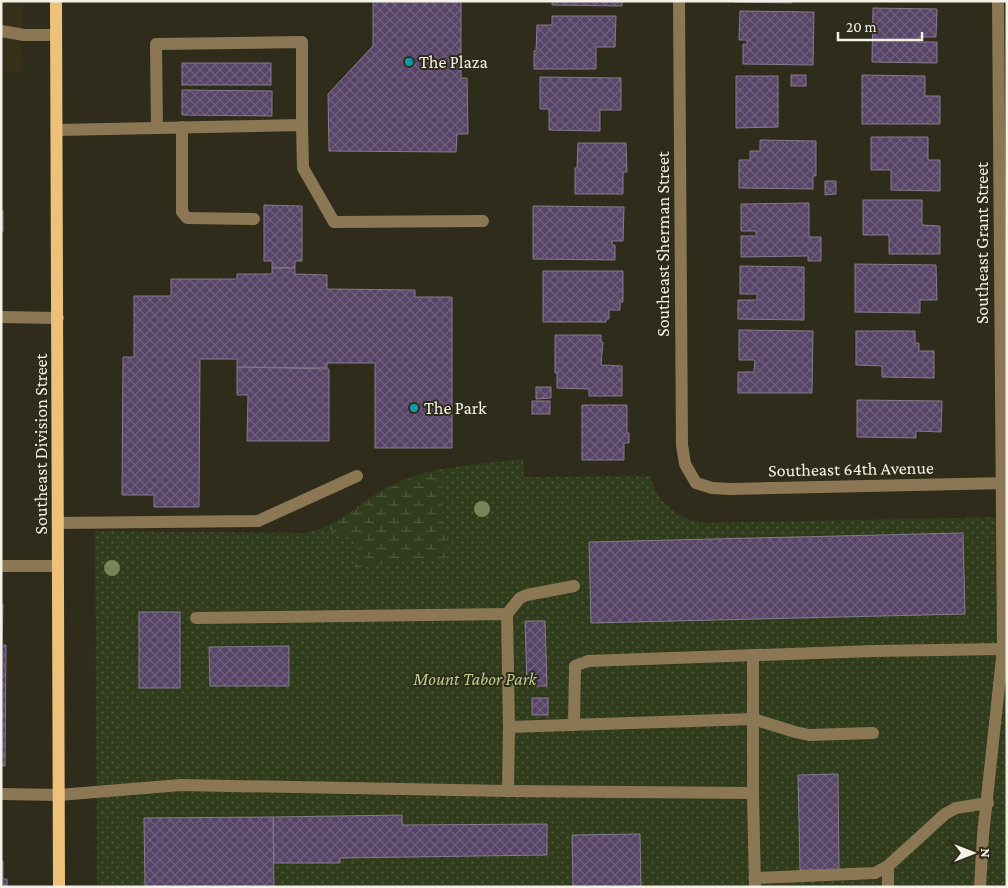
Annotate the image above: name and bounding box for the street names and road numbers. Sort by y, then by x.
street label: Southeast Sherman Street [653,150,673,337]
street label: Southeast Grant Street [972,161,992,324]
street label: Southeast Division Street [31,353,51,534]
street label: Southeast 64th Avenue [768,458,934,480]

